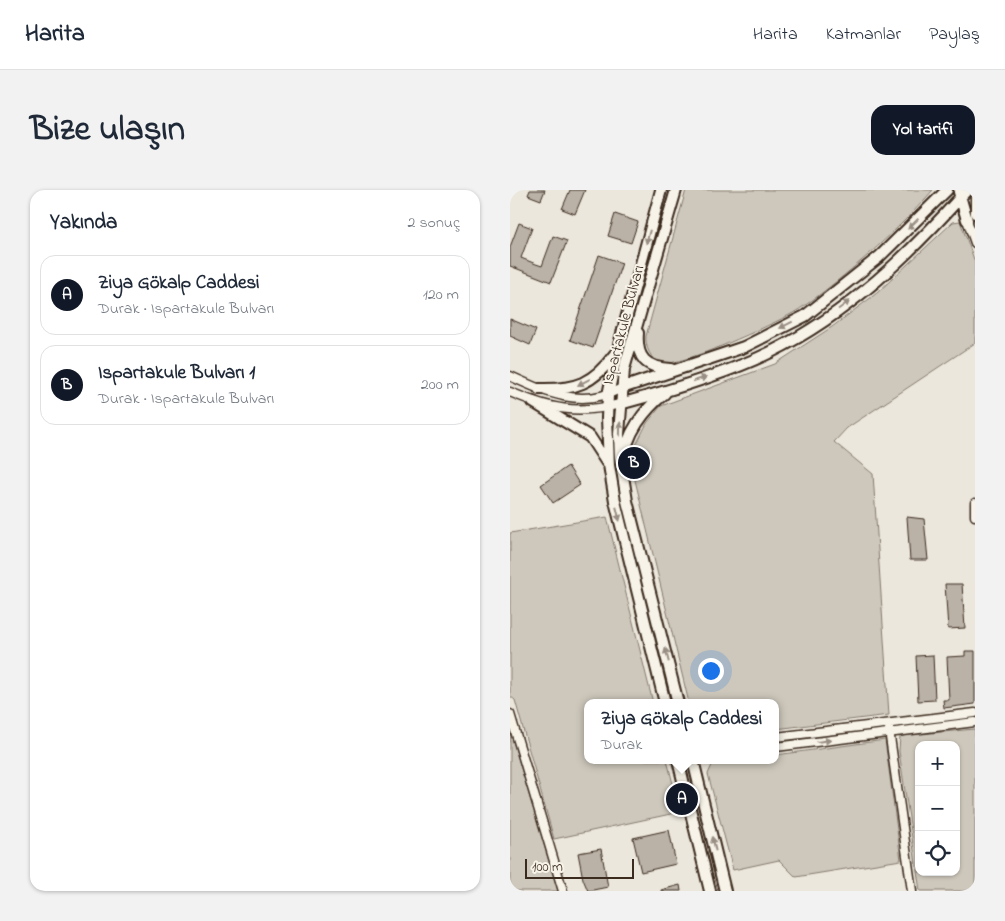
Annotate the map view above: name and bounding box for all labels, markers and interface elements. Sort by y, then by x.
text: Harita [25,17,85,52]
text: Harita [753,22,798,48]
text: Katmanlar [826,22,901,48]
text: Paylaş [929,22,980,48]
text: Bize ulaşın [30,105,185,156]
button: Yol tarifi [871,105,975,155]
text: Yakında [50,208,117,238]
text: 2 sonuç [407,211,460,235]
one-way arrow [907,218,919,230]
one-way arrow [644,230,652,245]
street label: Ispartakule Bulvarı [596,262,652,388]
text: Ziya Gökalp Caddesi [98,270,260,297]
text: A [62,283,72,307]
text: 120 m [423,283,459,307]
text: Durak · Ispartakule Bulvarı [98,297,274,321]
one-way arrow [837,300,850,311]
one-way arrow [779,321,793,329]
text: Ispartakule Bulvarı 1 [98,360,255,387]
text: B [62,373,72,397]
text: 200 m [421,373,459,397]
one-way arrow [693,375,708,383]
one-way arrow [576,378,591,386]
text: Durak · Ispartakule Bulvarı [98,387,274,411]
one-way arrow [616,420,624,436]
pin: B [618,444,650,482]
one-way arrow [614,506,622,521]
one-way arrow [663,648,671,663]
your location [698,658,724,684]
popup [584,699,779,764]
text: Ziya Gökalp Caddesi [601,706,762,733]
text: Durak [601,733,642,757]
one-way arrow [816,737,832,745]
map controls [915,741,960,876]
button: + [915,741,960,786]
pin: A [666,780,698,818]
button: − [915,786,960,831]
button: locate [915,831,960,876]
one-way arrow [710,836,718,851]
scale bar [525,856,634,879]
text: 100 m [532,857,563,878]

